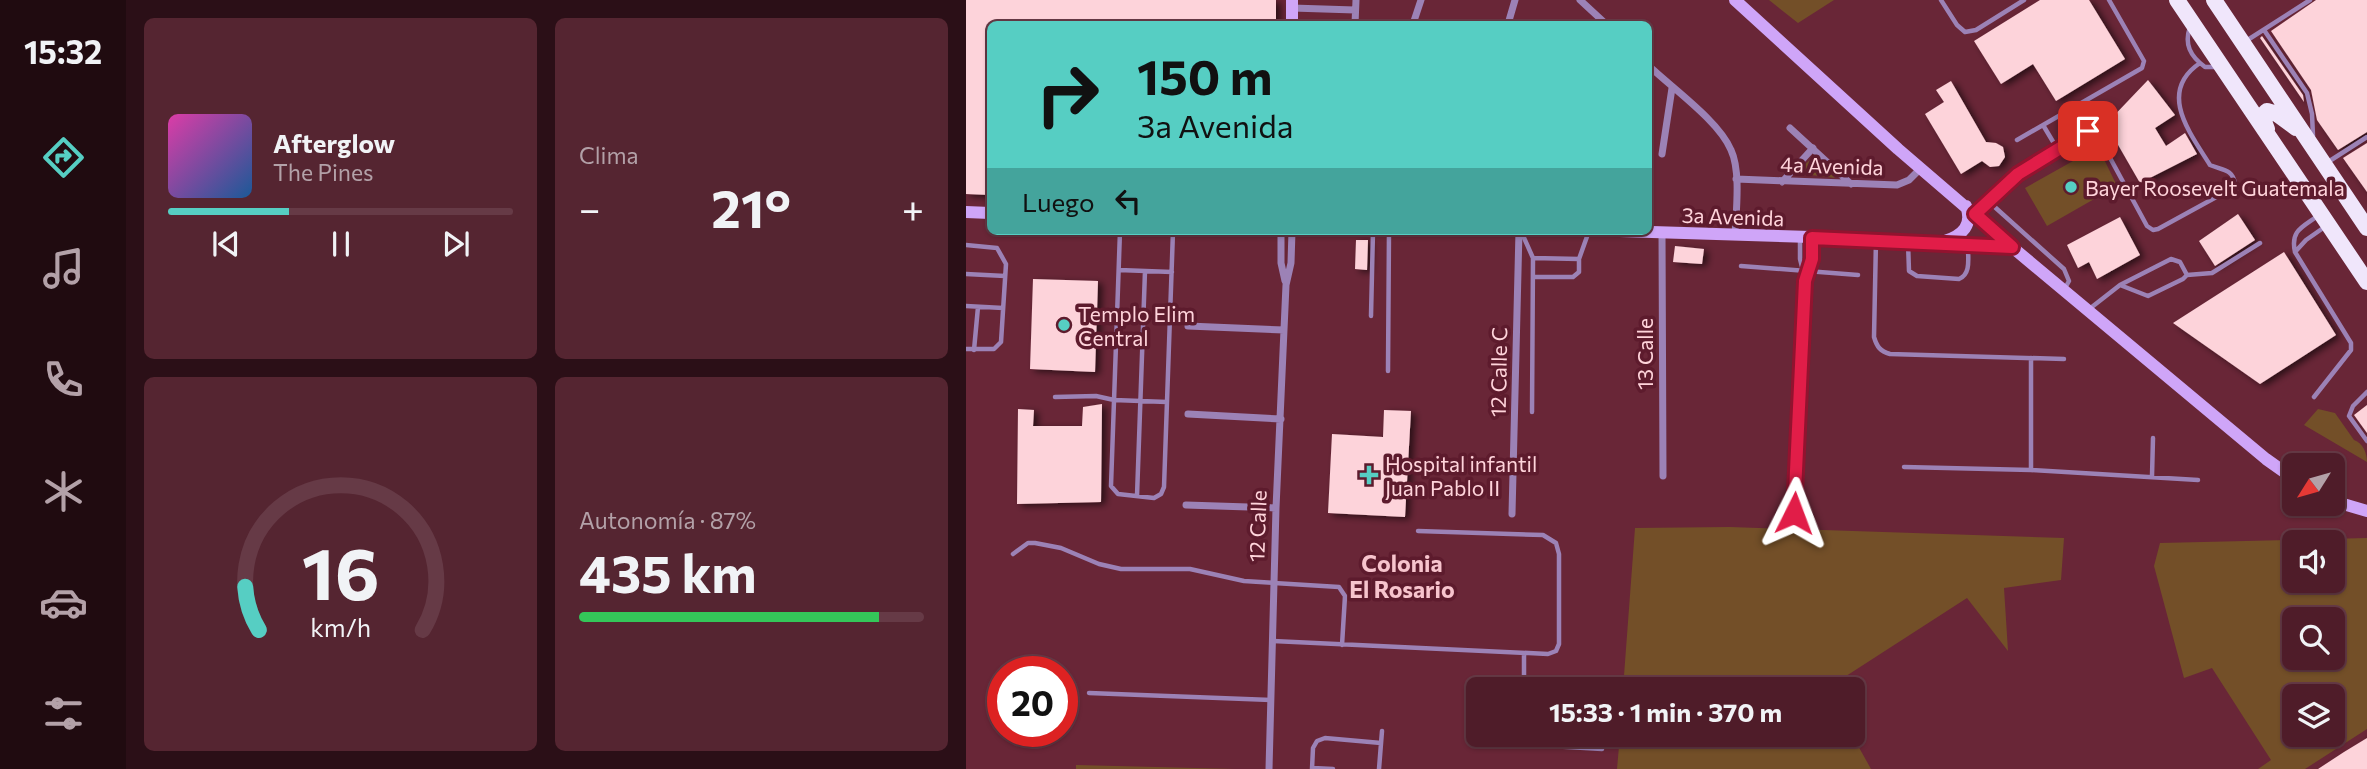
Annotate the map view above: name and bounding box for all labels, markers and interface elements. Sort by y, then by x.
text: 15:32 [24,31,102,71]
text: 150 m [1137,45,1272,105]
icon: right [1022,49,1113,140]
pin [2058,101,2118,161]
text: 3a Avenida [1137,105,1293,145]
icon: arrive [2069,112,2107,150]
text: Afterglow [273,127,395,158]
icon: directions [39,133,88,182]
text: Clima [579,141,639,169]
street label: 4a Avenida [1780,151,1884,179]
text: The Pines [273,158,374,186]
text: 21° [711,175,791,239]
place label: Bayer Roosevelt Guatemala [2085,175,2345,200]
marker: Bayer Roosevelt Guatemala [2063,179,2079,195]
icon: left [1109,182,1147,220]
text: − [579,184,601,231]
text: + [902,184,924,231]
text: Luego [1022,186,1095,217]
street label: 3a Avenida [1681,202,1785,230]
icon: previous [207,225,245,263]
icon: pause [322,225,360,263]
icon: next [437,225,475,263]
icon: music [39,244,88,293]
place label: Templo Elim Central [1078,301,1195,350]
marker: Templo Elim Central [1056,317,1072,333]
street label: 13 Calle [1632,318,1657,390]
street label: 12 Calle C [1485,327,1511,417]
icon: phone [39,355,88,404]
place label: Hospital infantil Juan Pablo II [1385,451,1537,500]
north arrow [2282,453,2345,516]
map controls [2282,453,2345,747]
marker: Hospital infantil Juan Pablo II [1359,465,1379,485]
icon: climate [39,467,88,516]
position arrow [1757,476,1831,550]
street label: 12 Calle [1243,490,1271,562]
text: Autonomía · 87% [579,506,756,534]
text: 16 [302,526,379,615]
button: sound [2282,530,2345,593]
text: 435 km [579,540,757,604]
district label: Colonia El Rosario [1349,549,1455,603]
icon: car [39,578,88,627]
button: search [2282,607,2345,670]
text: km/h [310,612,371,642]
speed limit sign: 20 [987,656,1078,747]
button: layers [2282,684,2345,747]
icon: filters [39,689,88,738]
text: 15:33 · 1 min · 370 m [1549,696,1782,727]

